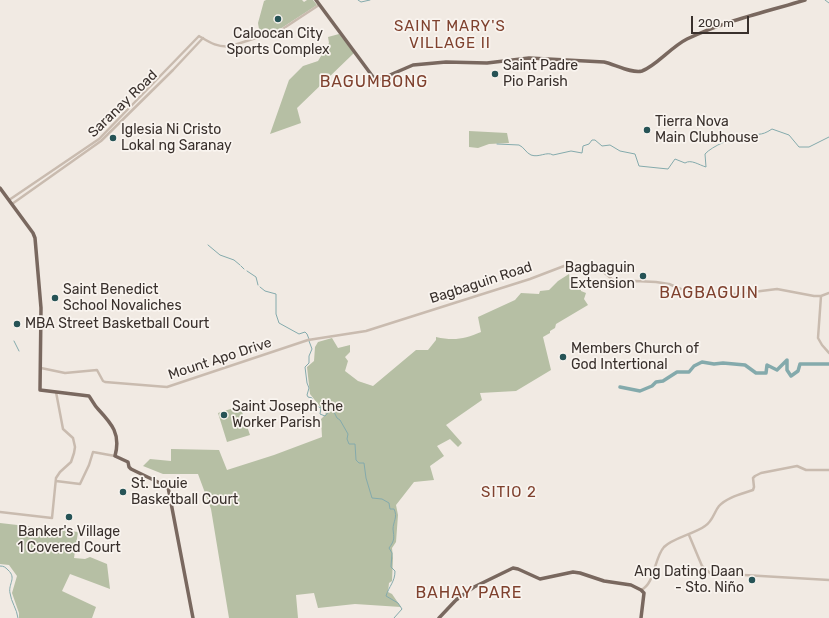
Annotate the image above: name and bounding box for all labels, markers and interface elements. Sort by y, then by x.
scale bar [693,8,751,34]
marker: Caloocan City Sports Complex [273,14,283,24]
text: 200 m [698,16,734,30]
district label: SAINT MARY'S VILLAGE II [394,18,506,53]
place label: Caloocan City Sports Complex [226,26,330,58]
place label: Saint Padre Pio Parish [503,58,578,90]
street label: Saranay Road [85,67,161,141]
marker: Saint Padre Pio Parish [490,69,500,79]
district label: BAGUMBONG [320,72,428,92]
place label: Tierra Nova Main Clubhouse [655,114,759,146]
place label: Iglesia Ni Cristo Lokal ng Saranay [121,122,232,154]
marker: Tierra Nova Main Clubhouse [642,125,652,135]
marker: Iglesia Ni Cristo Lokal ng Saranay [108,133,118,143]
street label: Bagbaguin Road [428,259,534,307]
place label: Bagbaguin Extension [565,260,635,292]
marker: Bagbaguin Extension [638,271,648,281]
place label: Saint Benedict School Novaliches [63,282,182,314]
district label: BAGBAGUIN [659,283,759,303]
marker: Saint Benedict School Novaliches [50,293,60,303]
place label: MBA Street Basketball Court [25,316,209,332]
marker: MBA Street Basketball Court [12,319,22,329]
street label: Mount Apo Drive [166,334,274,384]
place label: Members Church of God Intertional [571,341,699,374]
marker: Members Church of God Intertional [558,352,568,362]
place label: Saint Joseph the Worker Parish [232,399,343,432]
marker: Saint Joseph the Worker Parish [219,410,229,420]
place label: St. Louie Basketball Court [131,476,238,508]
district label: SITIO 2 [481,484,537,502]
marker: St. Louie Basketball Court [118,487,128,497]
marker: Banker's Village 1 Covered Court [64,512,74,522]
place label: Banker's Village 1 Covered Court [17,524,121,556]
place label: Ang Dating Daan - Sto. Niño [634,564,744,596]
marker: Ang Dating Daan - Sto. Niño [747,575,757,585]
district label: BAHAY PARE [415,583,523,603]

